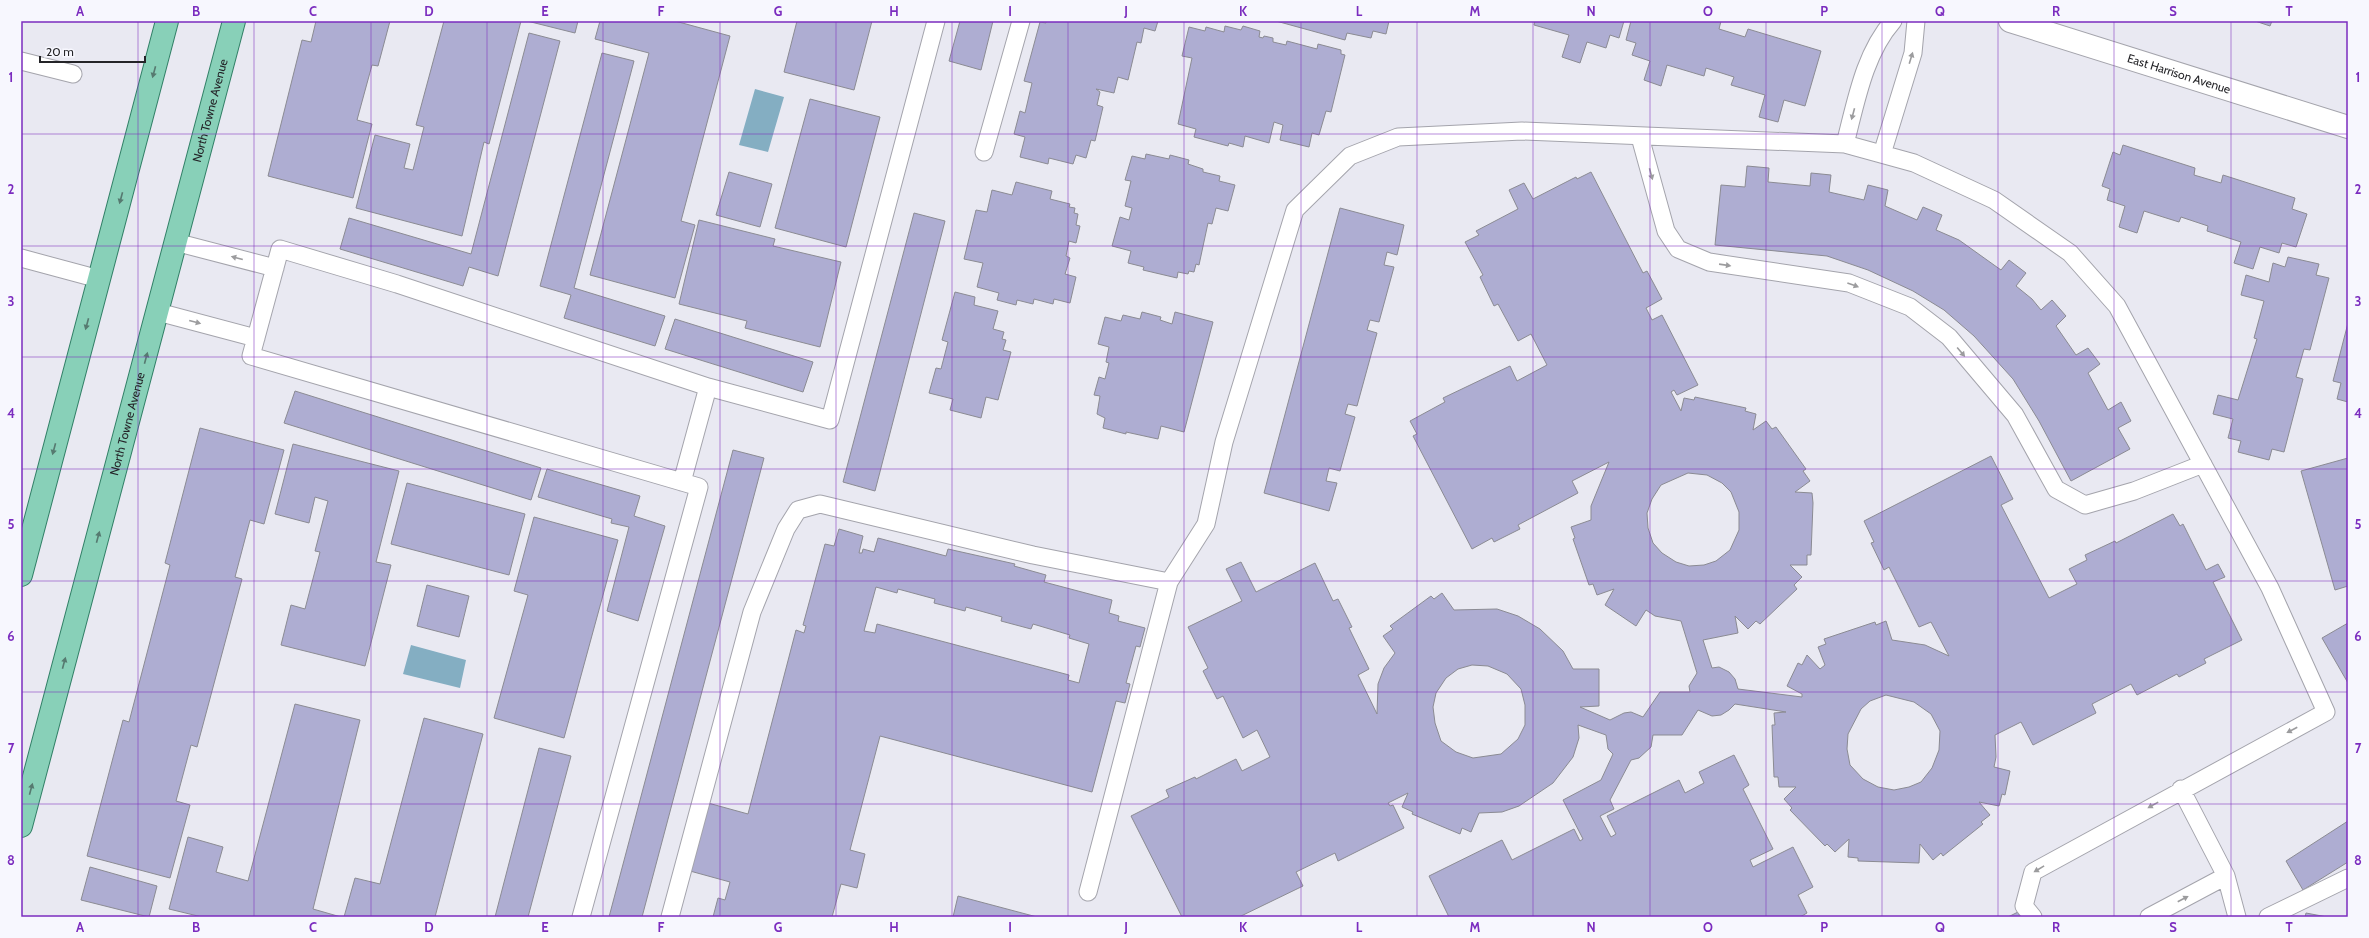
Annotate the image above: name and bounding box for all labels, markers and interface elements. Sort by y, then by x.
text: A [76,3,85,19]
text: B [192,3,200,19]
text: C [309,3,317,19]
text: D [424,3,434,19]
text: E [541,3,549,19]
text: F [658,3,665,19]
text: G [774,3,783,19]
text: H [889,3,899,19]
text: I [1008,3,1012,19]
text: J [1123,3,1128,19]
text: K [1239,3,1248,19]
text: L [1356,3,1363,19]
text: M [1470,3,1481,19]
text: N [1586,3,1596,19]
text: O [1703,3,1713,19]
text: P [1820,3,1828,19]
text: Q [1935,3,1945,19]
text: R [2052,3,2060,19]
text: S [2169,3,2177,19]
text: T [2285,3,2293,19]
scale bar [40,38,145,64]
text: 20 m [46,44,74,59]
street label: East Harrison Avenue [2126,50,2233,97]
one-way arrow [1908,52,1914,64]
street label: North Towne Avenue [189,57,231,164]
one-way arrow [150,66,156,78]
text: 1 [9,69,13,85]
text: 1 [2356,69,2360,85]
one-way arrow [1850,108,1856,120]
one-way arrow [1648,168,1654,181]
text: 2 [8,181,15,197]
text: 2 [2355,181,2362,197]
one-way arrow [117,192,123,204]
one-way arrow [231,255,243,261]
one-way arrow [1719,262,1731,268]
one-way arrow [1847,282,1859,288]
text: 3 [7,293,15,309]
text: 3 [2354,293,2362,309]
one-way arrow [84,317,90,330]
one-way arrow [189,319,201,325]
one-way arrow [1957,347,1966,358]
one-way arrow [143,351,149,364]
street label: North Towne Avenue [106,370,148,477]
text: 4 [7,405,15,421]
text: 4 [2354,405,2362,421]
one-way arrow [51,444,57,456]
text: 5 [8,516,15,532]
text: 5 [2355,516,2362,532]
one-way arrow [95,531,101,543]
text: 6 [7,628,15,644]
text: 6 [2354,628,2362,644]
one-way arrow [62,657,68,669]
one-way arrow [2286,727,2298,733]
text: 7 [8,740,15,756]
text: 7 [2355,740,2362,756]
one-way arrow [28,782,34,794]
one-way arrow [2147,802,2159,808]
text: 8 [7,852,15,868]
text: 8 [2354,852,2362,868]
one-way arrow [2033,865,2045,872]
one-way arrow [2177,895,2189,902]
text: A [76,919,85,935]
text: B [192,919,200,935]
text: C [309,919,317,935]
text: D [424,919,434,935]
text: E [541,919,549,935]
text: F [658,919,665,935]
text: G [774,919,783,935]
text: H [889,919,899,935]
text: I [1008,919,1012,935]
text: J [1123,919,1128,935]
text: K [1239,919,1248,935]
text: L [1356,919,1363,935]
text: M [1470,919,1481,935]
text: N [1586,919,1596,935]
text: O [1703,919,1713,935]
text: P [1820,919,1828,935]
text: Q [1935,919,1945,935]
text: R [2052,919,2060,935]
text: S [2169,919,2177,935]
text: T [2285,919,2293,935]

